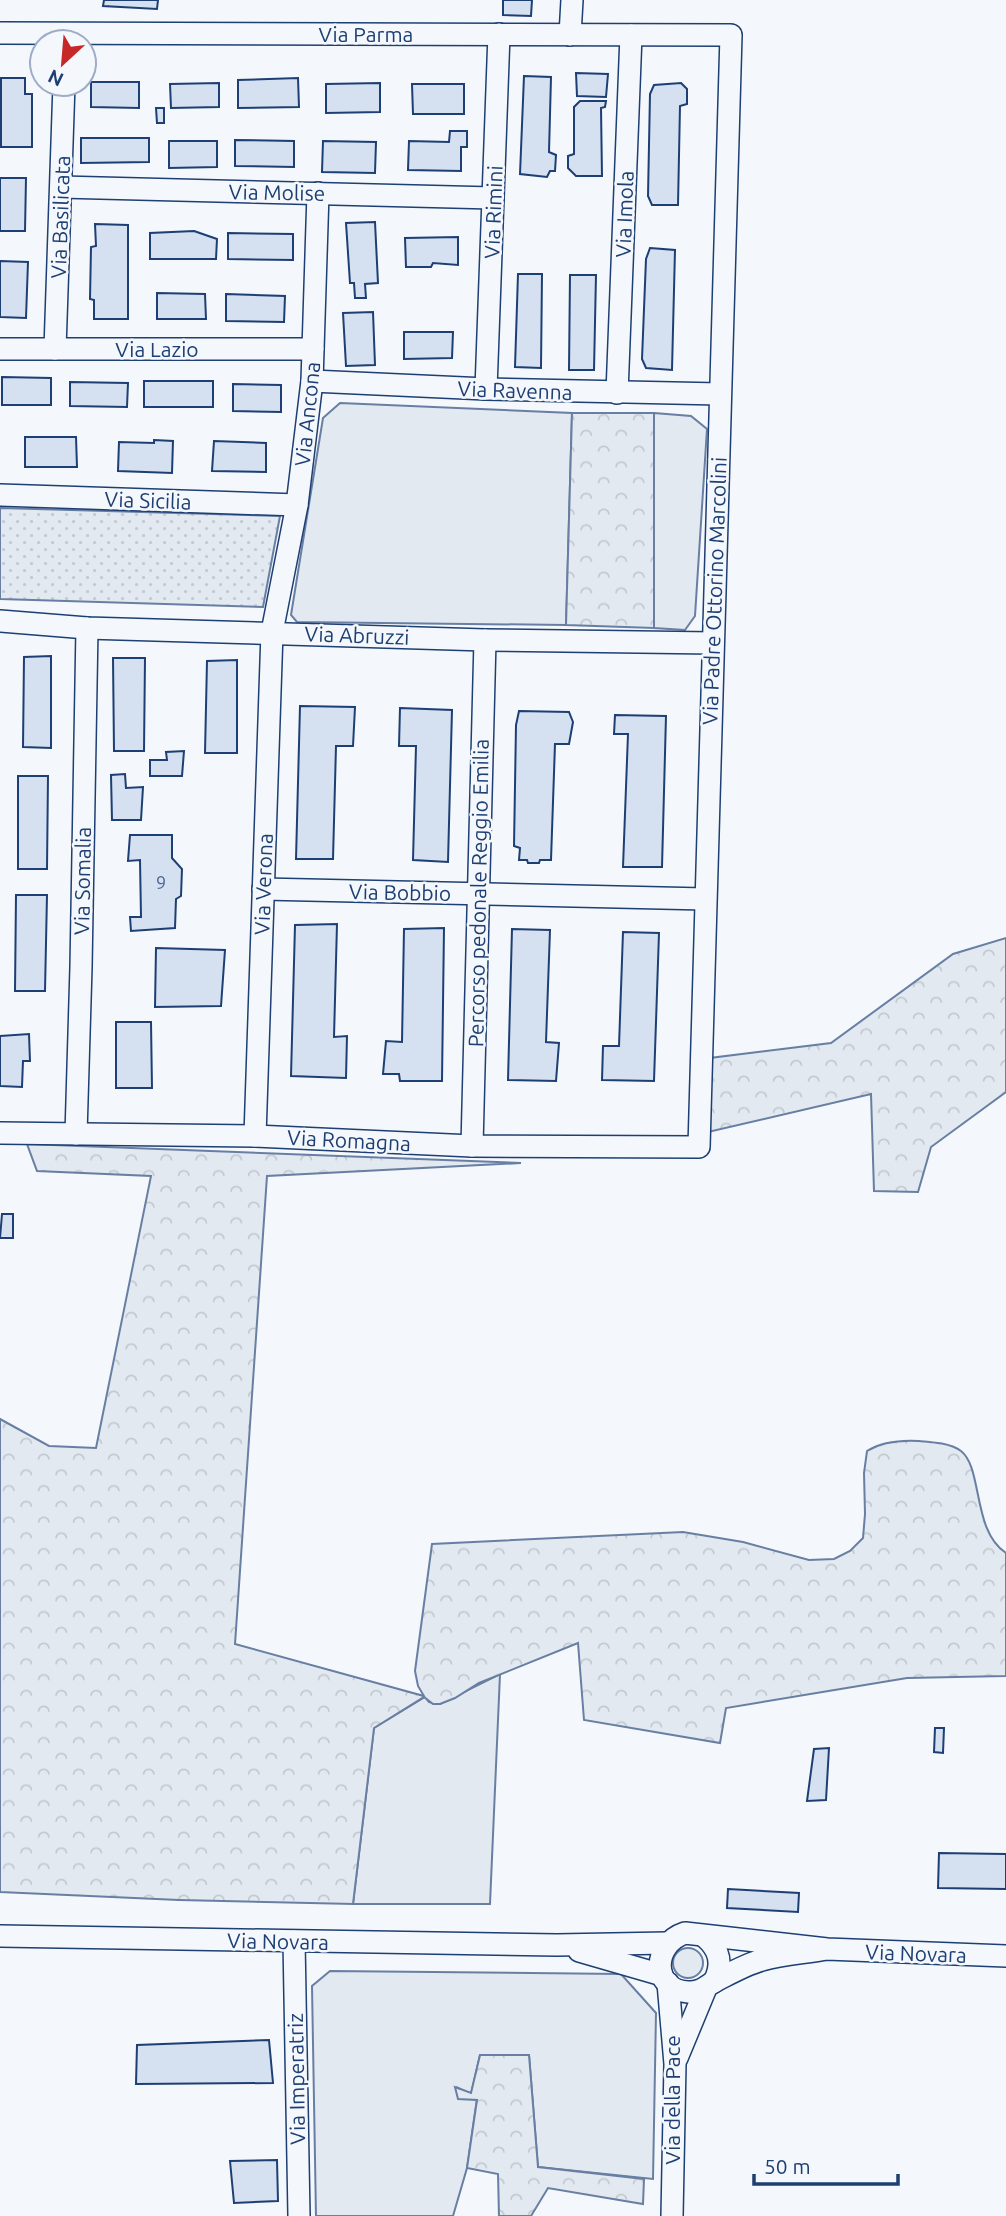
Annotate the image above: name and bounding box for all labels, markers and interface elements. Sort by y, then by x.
street label: Via Parma [319,22,413,46]
north arrow [28,28,98,98]
text: N [44,65,67,91]
street label: Via Basilicata [46,155,74,279]
street label: Via Rimini [479,165,507,259]
street label: Via Imola [610,170,638,258]
street label: Via Molise [229,179,325,205]
street label: Via Lazio [115,337,199,361]
street label: Via Ancona [290,360,324,468]
street label: Via Ravenna [457,376,573,404]
street label: Via Padre Ottorino Marcolini [697,456,731,726]
street label: Via Sicilia [104,486,192,514]
street label: Via Abruzzi [304,621,410,649]
street label: Percorso pedonale Reggio Emilia [463,739,493,1047]
street label: Via Somalia [69,827,95,935]
street label: Via Verona [249,833,277,935]
house number: 9 [156,872,166,892]
street label: Via Bobbio [349,879,451,905]
street label: Via Romagna [287,1125,411,1155]
street label: Via Novara [227,1928,329,1954]
street label: Via Novara [865,1939,967,1967]
street label: Via Imperatriz [283,2013,309,2145]
street label: Via della Pace [660,2035,684,2165]
scale bar [754,2142,898,2186]
text: 50 m [764,2154,811,2178]

